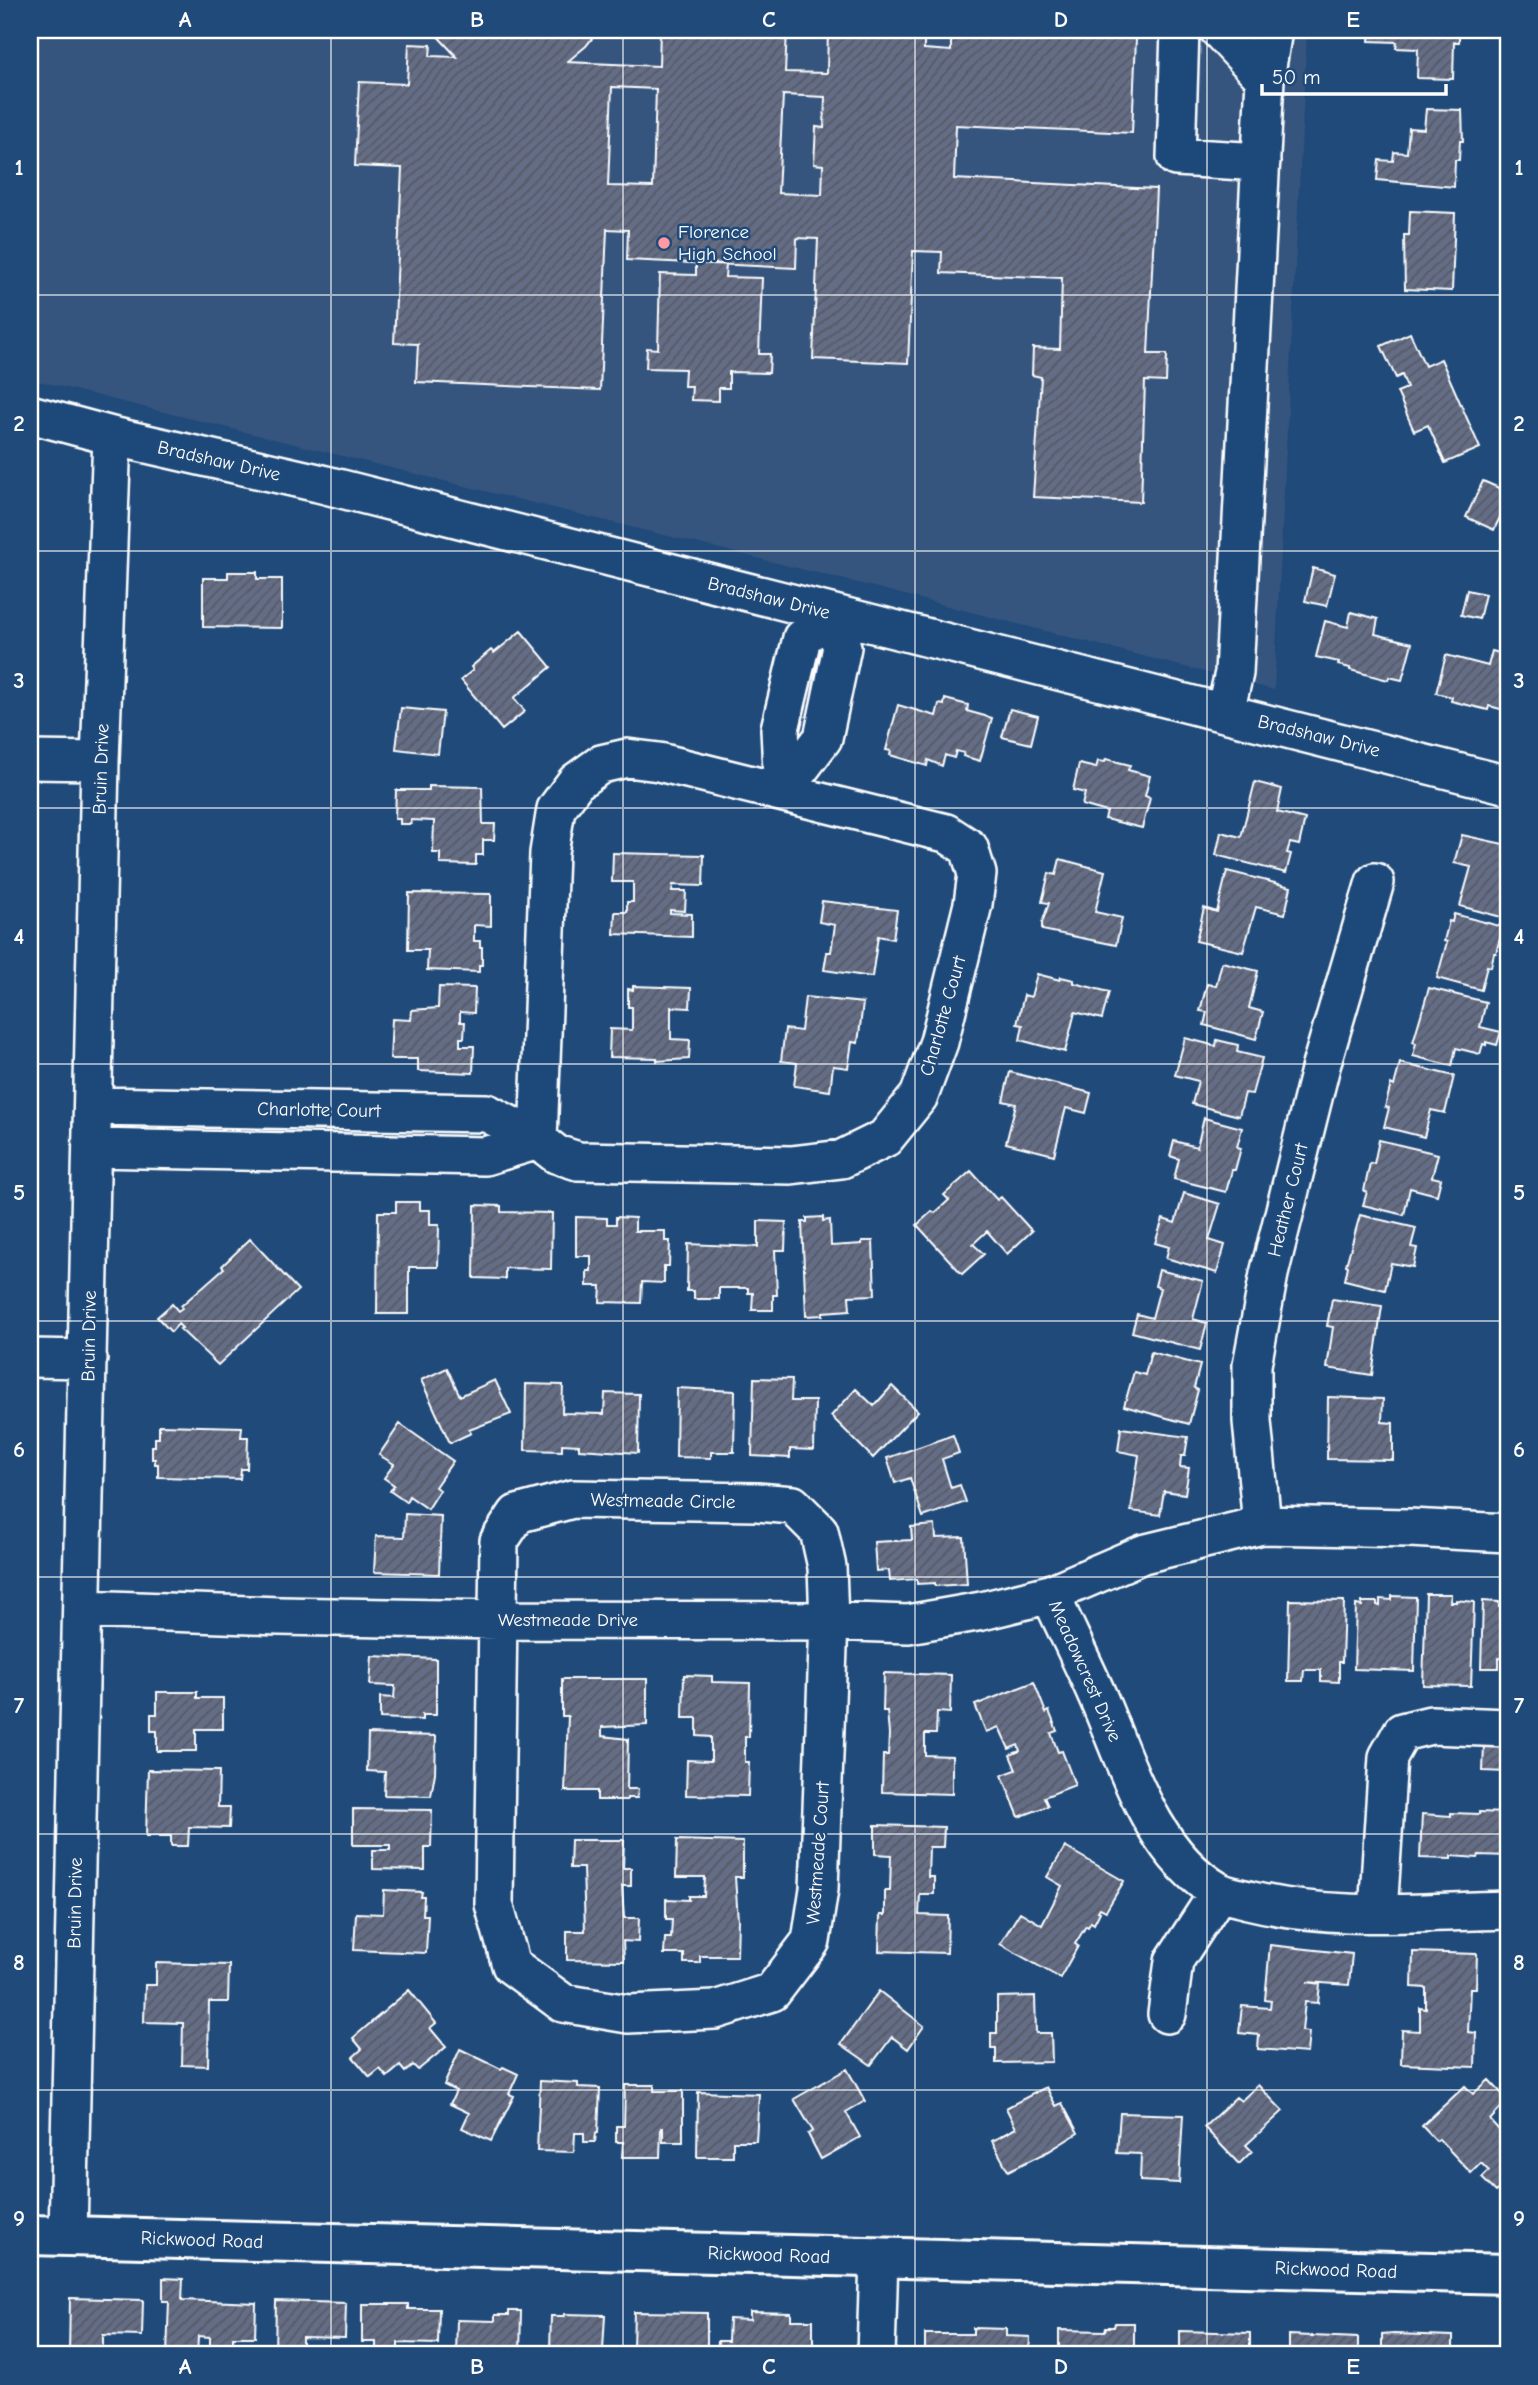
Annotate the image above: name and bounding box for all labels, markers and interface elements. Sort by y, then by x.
text: A [179,6,192,33]
text: B [470,6,484,33]
text: C [762,6,776,33]
text: D [1054,6,1068,33]
text: E [1346,6,1360,33]
scale bar [1262,52,1445,96]
text: 50 m [1272,65,1321,89]
text: 1 [14,154,24,181]
text: 1 [1514,154,1524,181]
place label: Florence High School [678,221,777,265]
marker: Florence High School [656,235,672,251]
text: 2 [13,410,25,437]
text: 2 [1513,410,1525,437]
street label: Bradshaw Drive [155,436,283,486]
street label: Bradshaw Drive [706,572,832,624]
text: 3 [13,667,25,694]
text: 3 [1513,667,1525,694]
street label: Bradshaw Drive [1256,710,1382,762]
street label: Bruin Drive [88,723,114,815]
text: 4 [14,923,25,950]
text: 4 [1514,923,1525,950]
street label: Charlotte Court [915,953,971,1079]
street label: Charlotte Court [257,1098,382,1122]
street label: Heather Court [1263,1140,1313,1259]
text: 5 [13,1179,25,1206]
text: 5 [1513,1179,1525,1206]
street label: Bruin Drive [77,1290,101,1382]
text: 6 [13,1436,25,1463]
text: 6 [1513,1436,1525,1463]
street label: Westmeade Circle [590,1489,736,1513]
street label: Meadowcrest Drive [1044,1597,1126,1745]
street label: Westmeade Drive [498,1609,638,1631]
text: 7 [14,1692,25,1719]
text: 7 [1514,1692,1525,1719]
street label: Westmeade Court [802,1780,834,1925]
street label: Bruin Drive [63,1857,87,1949]
text: 8 [13,1949,25,1976]
text: 8 [1513,1949,1525,1976]
text: 9 [13,2205,25,2232]
text: 9 [1513,2205,1525,2232]
street label: Rickwood Road [140,2227,264,2253]
street label: Rickwood Road [707,2242,831,2268]
street label: Rickwood Road [1274,2257,1398,2283]
text: A [179,2353,192,2380]
text: B [470,2353,484,2380]
text: C [762,2353,776,2380]
text: D [1054,2353,1068,2380]
text: E [1346,2353,1360,2380]

